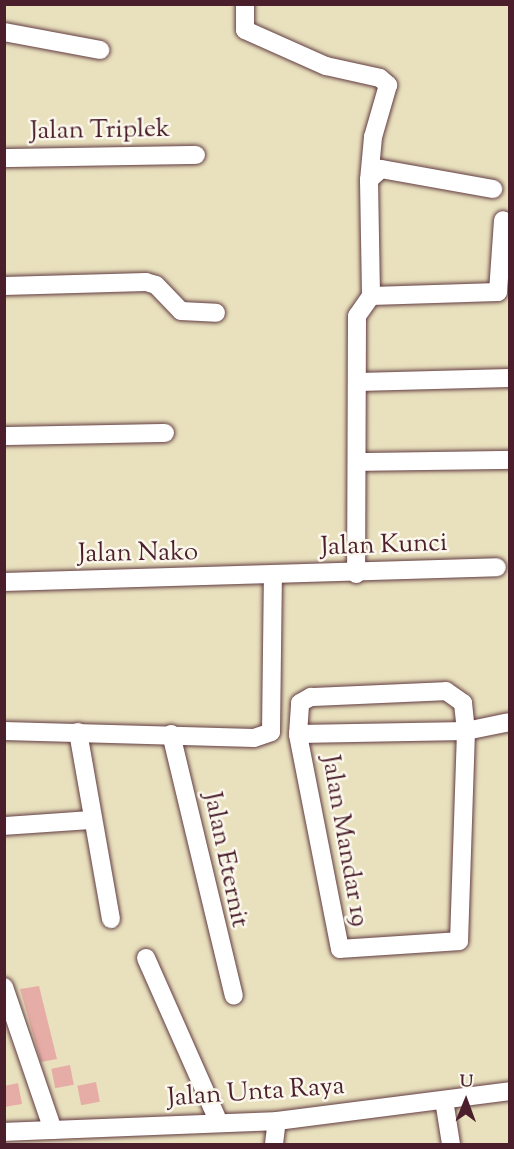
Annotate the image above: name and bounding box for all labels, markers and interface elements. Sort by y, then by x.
street label: Jalan Triplek [30,114,170,148]
street label: Jalan Kunci [320,528,448,564]
street label: Jalan Nako [78,537,198,571]
street label: Jalan Mandar 19 [314,753,374,929]
street label: Jalan Eternit [195,789,255,931]
street label: Jalan Unta Raya [166,1071,346,1115]
north arrow [436,1071,496,1131]
text: U [460,1071,473,1094]

